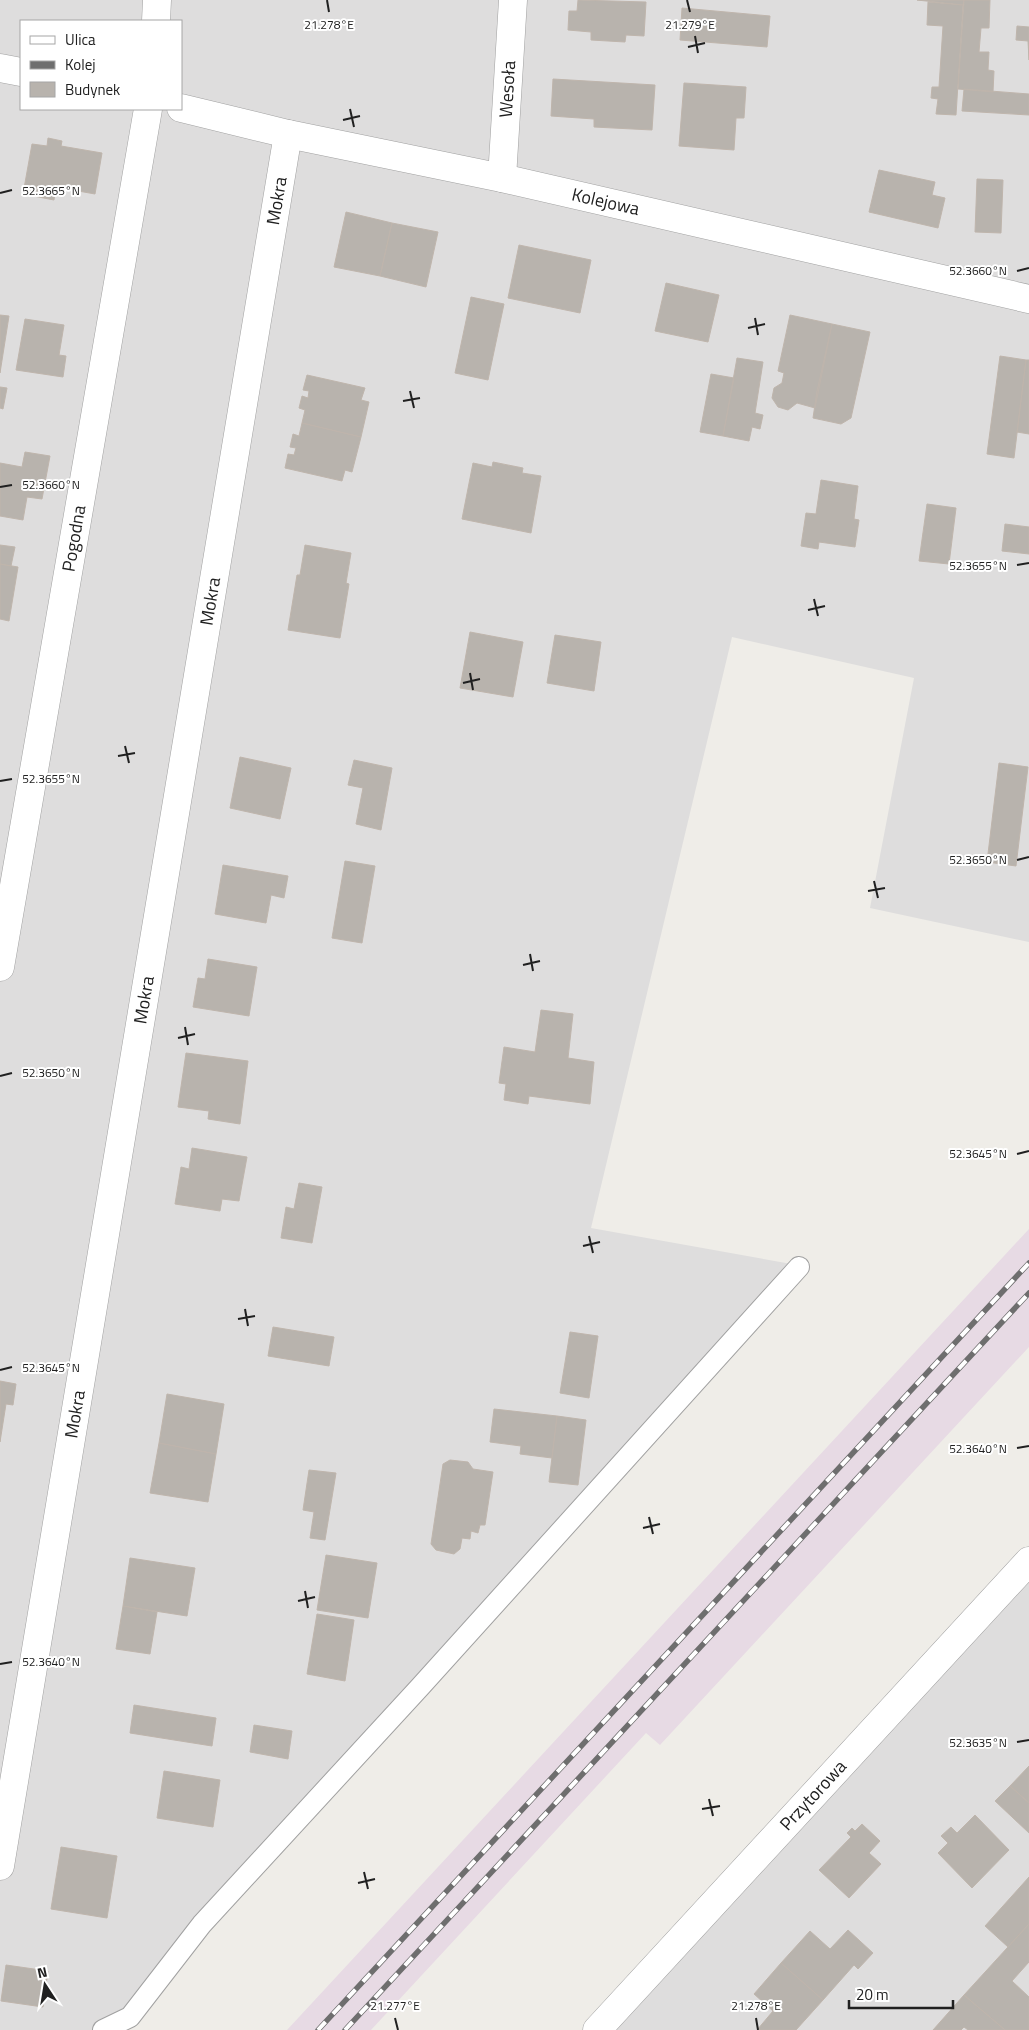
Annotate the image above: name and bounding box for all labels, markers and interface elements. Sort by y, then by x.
text: 21.278°E [304,15,354,34]
text: 21.279°E [665,15,715,34]
legend [20,20,182,110]
text: Ulica [65,28,96,51]
text: Kolej [65,53,96,76]
street label: Wesoła [492,60,522,119]
text: Budynek [65,78,120,101]
street label: Mokra [259,175,294,227]
street label: Kolejowa [569,180,642,222]
text: 52.3665°N [22,181,80,200]
text: 52.3660°N [949,261,1007,280]
text: 52.3660°N [22,475,80,494]
street label: Pogodna [54,503,92,574]
text: 52.3655°N [949,556,1007,575]
street label: Mokra [193,575,227,627]
text: 52.3655°N [22,769,80,788]
text: 52.3650°N [949,850,1007,869]
street label: Mokra [126,974,161,1026]
text: 52.3650°N [22,1063,80,1082]
text: 52.3645°N [949,1144,1007,1163]
text: 52.3645°N [22,1358,80,1377]
street label: Mokra [57,1388,92,1440]
text: 52.3640°N [949,1439,1007,1458]
text: 52.3640°N [22,1652,80,1671]
text: 52.3635°N [949,1733,1007,1752]
street label: Przytorowa [773,1754,852,1836]
north arrow [20,1960,70,2010]
text: N [35,1961,49,1983]
scale bar [849,1978,953,2010]
text: 20 m [856,1983,889,2006]
text: 21.277°E [370,1996,420,2015]
text: 21.278°E [731,1996,781,2015]

